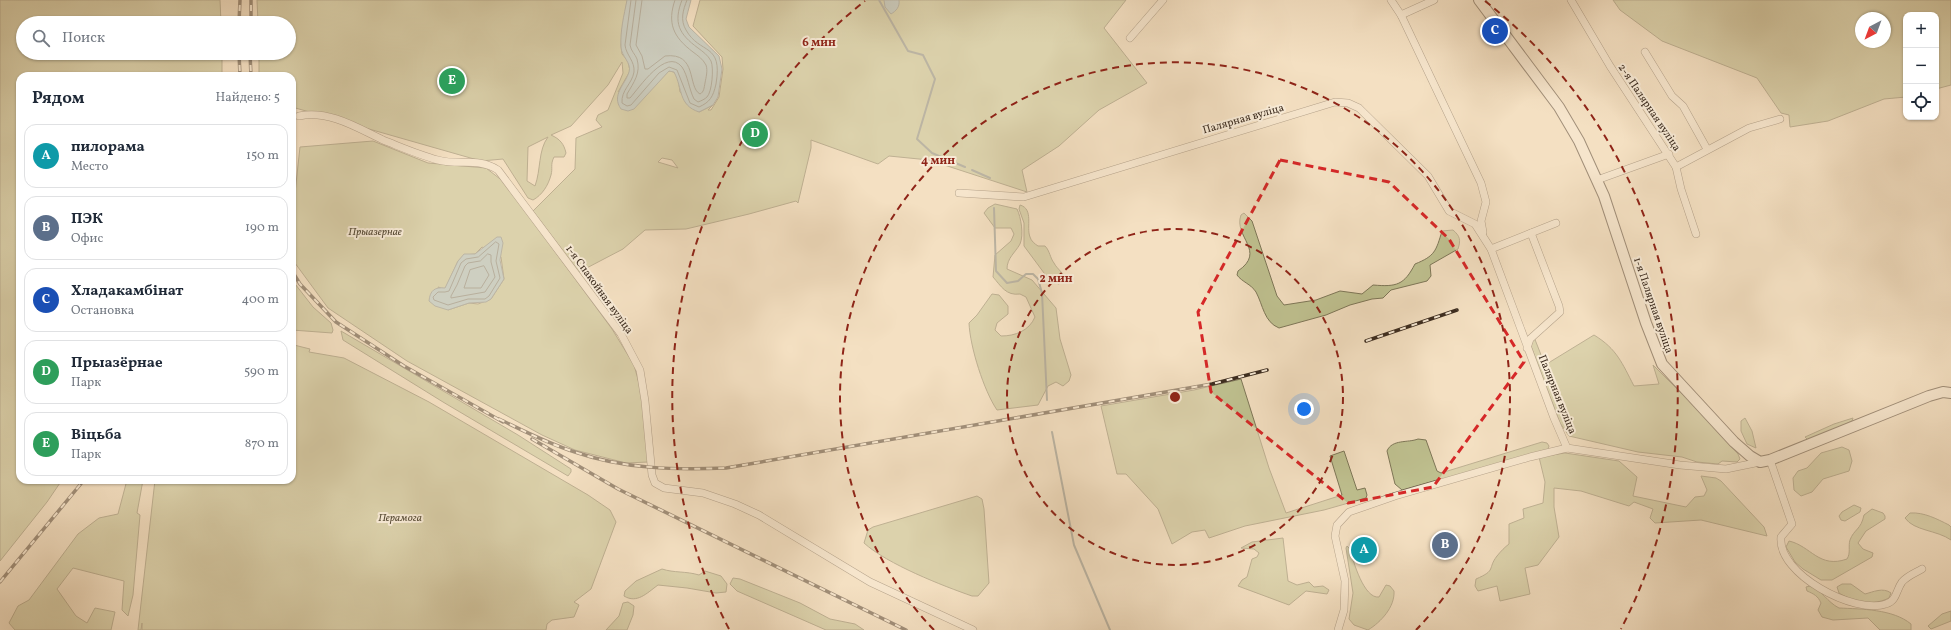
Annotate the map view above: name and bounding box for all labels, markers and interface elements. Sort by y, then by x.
north arrow [1855,12,1891,48]
map controls [1903,12,1939,120]
button: + [1903,12,1939,48]
search box [16,16,296,60]
pin: C [1482,16,1508,46]
icon: search [30,27,52,49]
text: Поиск [62,28,105,49]
text: 6 мин [802,35,836,51]
button: − [1903,48,1939,84]
street label: 2-я Палярная вуліца [1614,61,1684,155]
pin: E [439,66,465,96]
button: locate [1903,84,1939,120]
text: Рядом [32,87,85,110]
text: Найдено: 5 [216,89,280,107]
street label: Палярная вуліца [1201,100,1286,138]
pin: D [742,119,768,149]
text: пилорама [71,137,145,158]
text: A [41,147,51,165]
text: 150 m [246,147,279,165]
text: 4 мин [921,153,955,169]
text: Место [71,158,108,176]
text: ПЭК [71,209,103,230]
text: B [42,219,50,237]
text: 190 m [245,219,279,237]
park label: Прыазернае [348,225,402,240]
text: Офис [71,230,103,248]
street label: 1-я Спакойная вуліца [561,242,636,338]
street label: 1-я Палярная вуліца [1629,255,1676,356]
text: 2 мин [1039,271,1073,287]
text: Хладакамбінат [71,281,184,302]
text: C [42,291,50,309]
text: 400 m [242,291,279,309]
text: Остановка [71,302,134,320]
text: Прыазёрнае [71,353,163,374]
street label: Палярная вуліца [1534,353,1580,437]
text: D [41,363,51,381]
text: 590 m [244,363,279,381]
text: Парк [71,374,101,392]
centre of rings [1168,390,1182,404]
your location [1294,399,1314,419]
text: Віцьба [71,425,122,446]
text: E [42,435,50,453]
text: 870 m [245,435,279,453]
text: Парк [71,446,101,464]
park label: Перамога [378,511,422,526]
pin: B [1432,530,1458,560]
pin: A [1351,535,1377,565]

